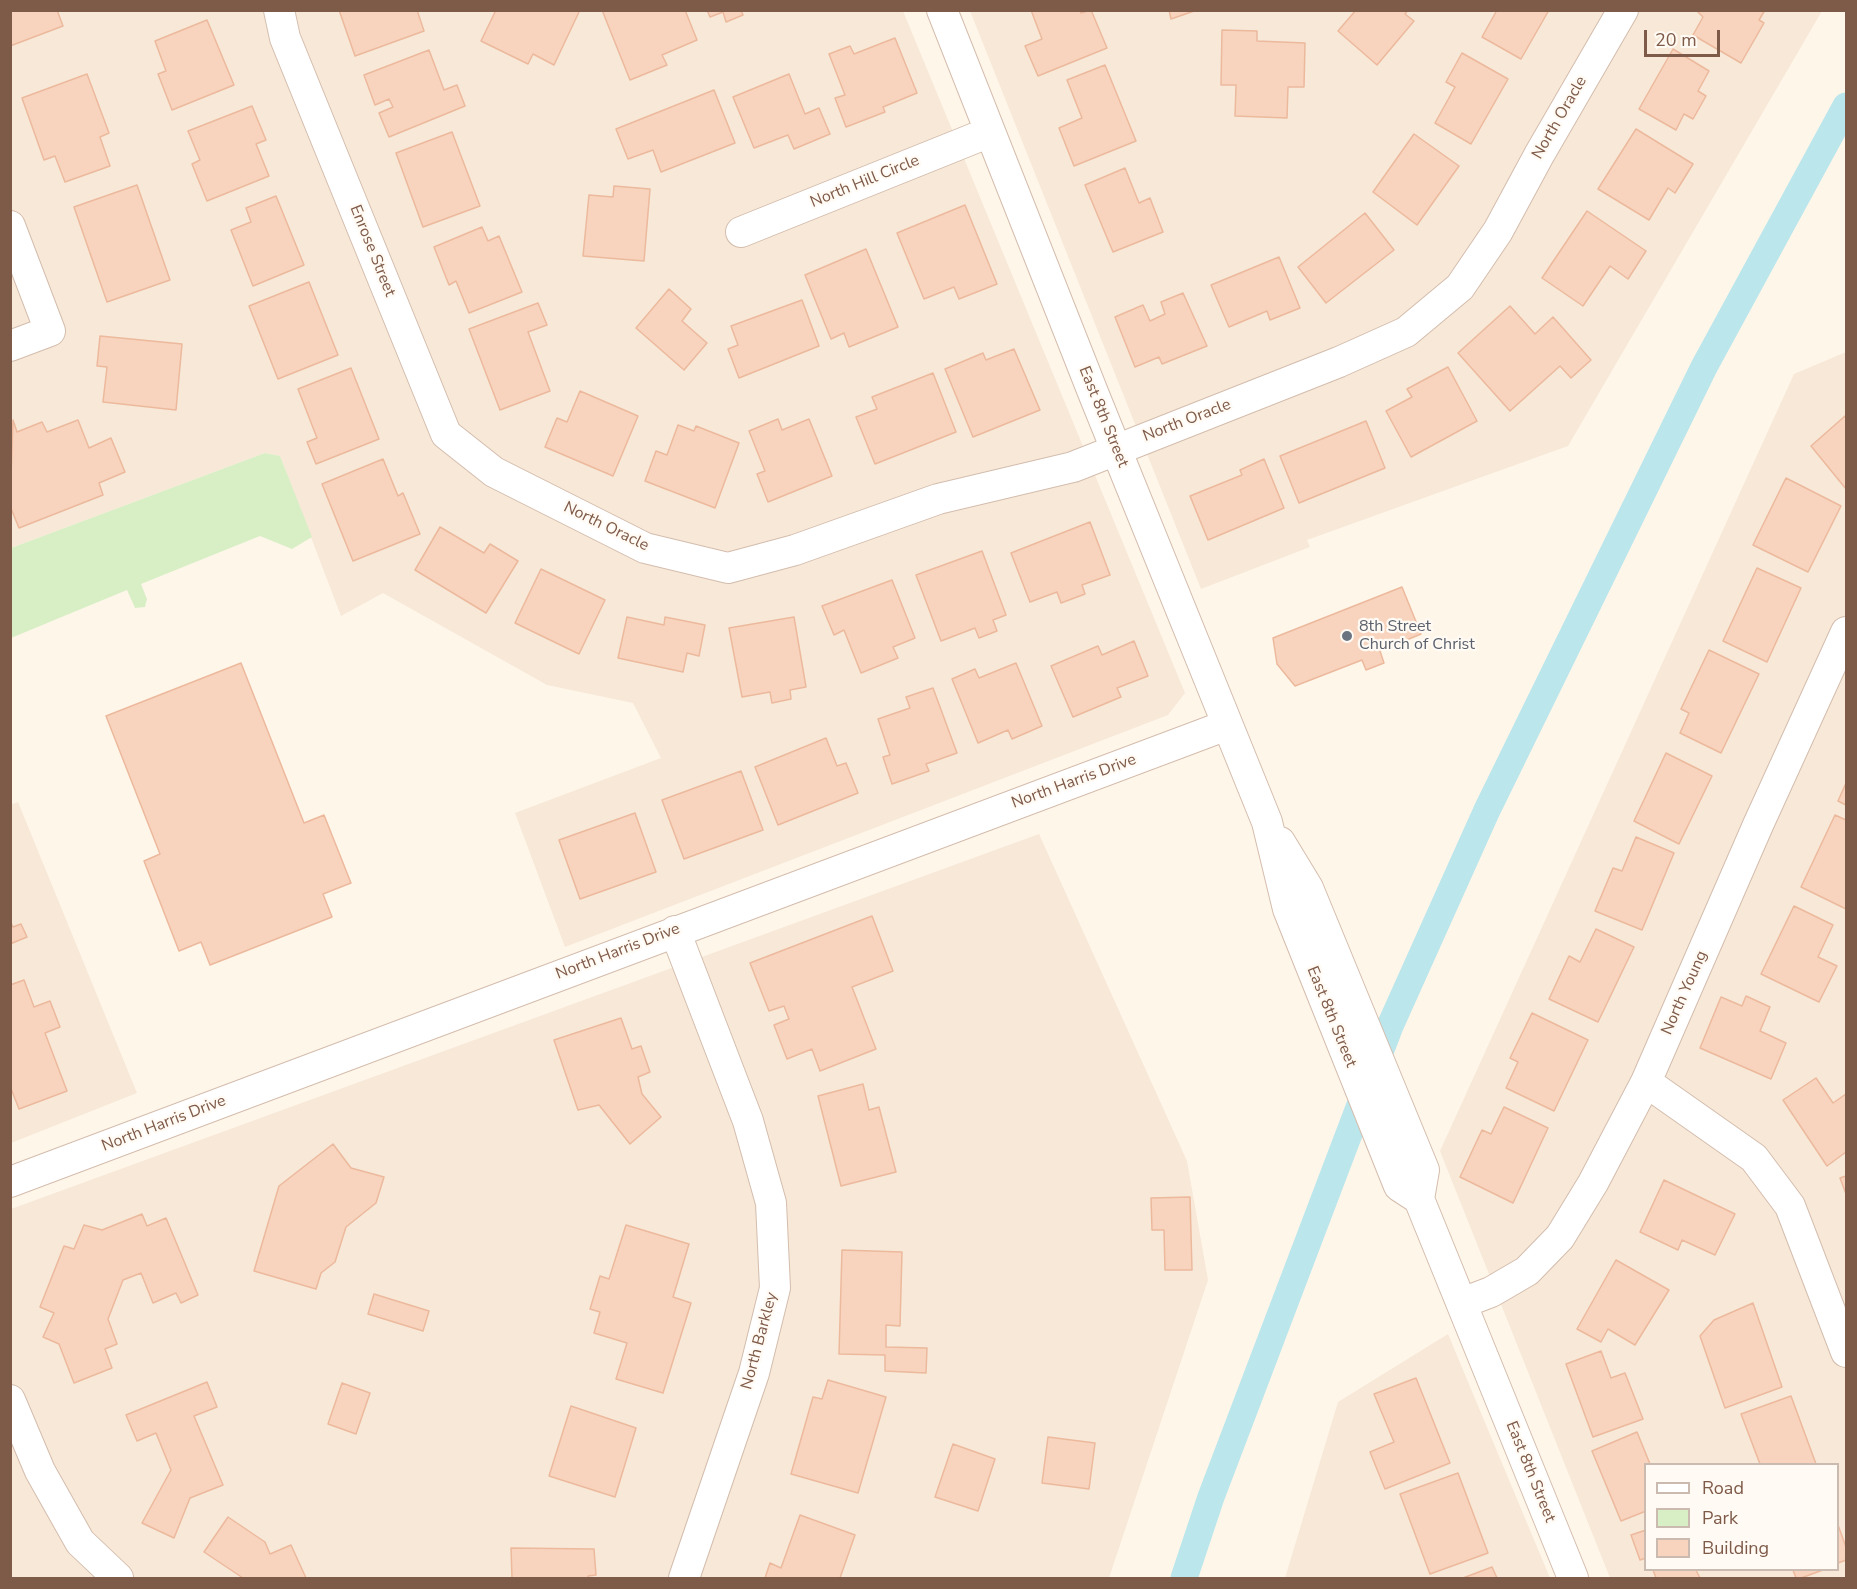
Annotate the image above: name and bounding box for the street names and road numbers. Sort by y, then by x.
street label: North Oracle [1529,73,1591,163]
street label: North Hill Circle [808,151,922,213]
street label: Enrose Street [345,202,399,300]
street label: East 8th Street [1074,364,1132,470]
street label: North Oracle [1140,395,1234,447]
street label: North Oracle [560,498,652,556]
street label: North Harris Drive [1009,751,1139,813]
street label: North Harris Drive [553,920,683,984]
street label: North Young [1658,948,1712,1038]
street label: East 8th Street [1302,964,1360,1070]
street label: North Harris Drive [99,1092,229,1156]
street label: North Barkley [738,1290,782,1392]
street label: East 8th Street [1501,1419,1559,1525]

